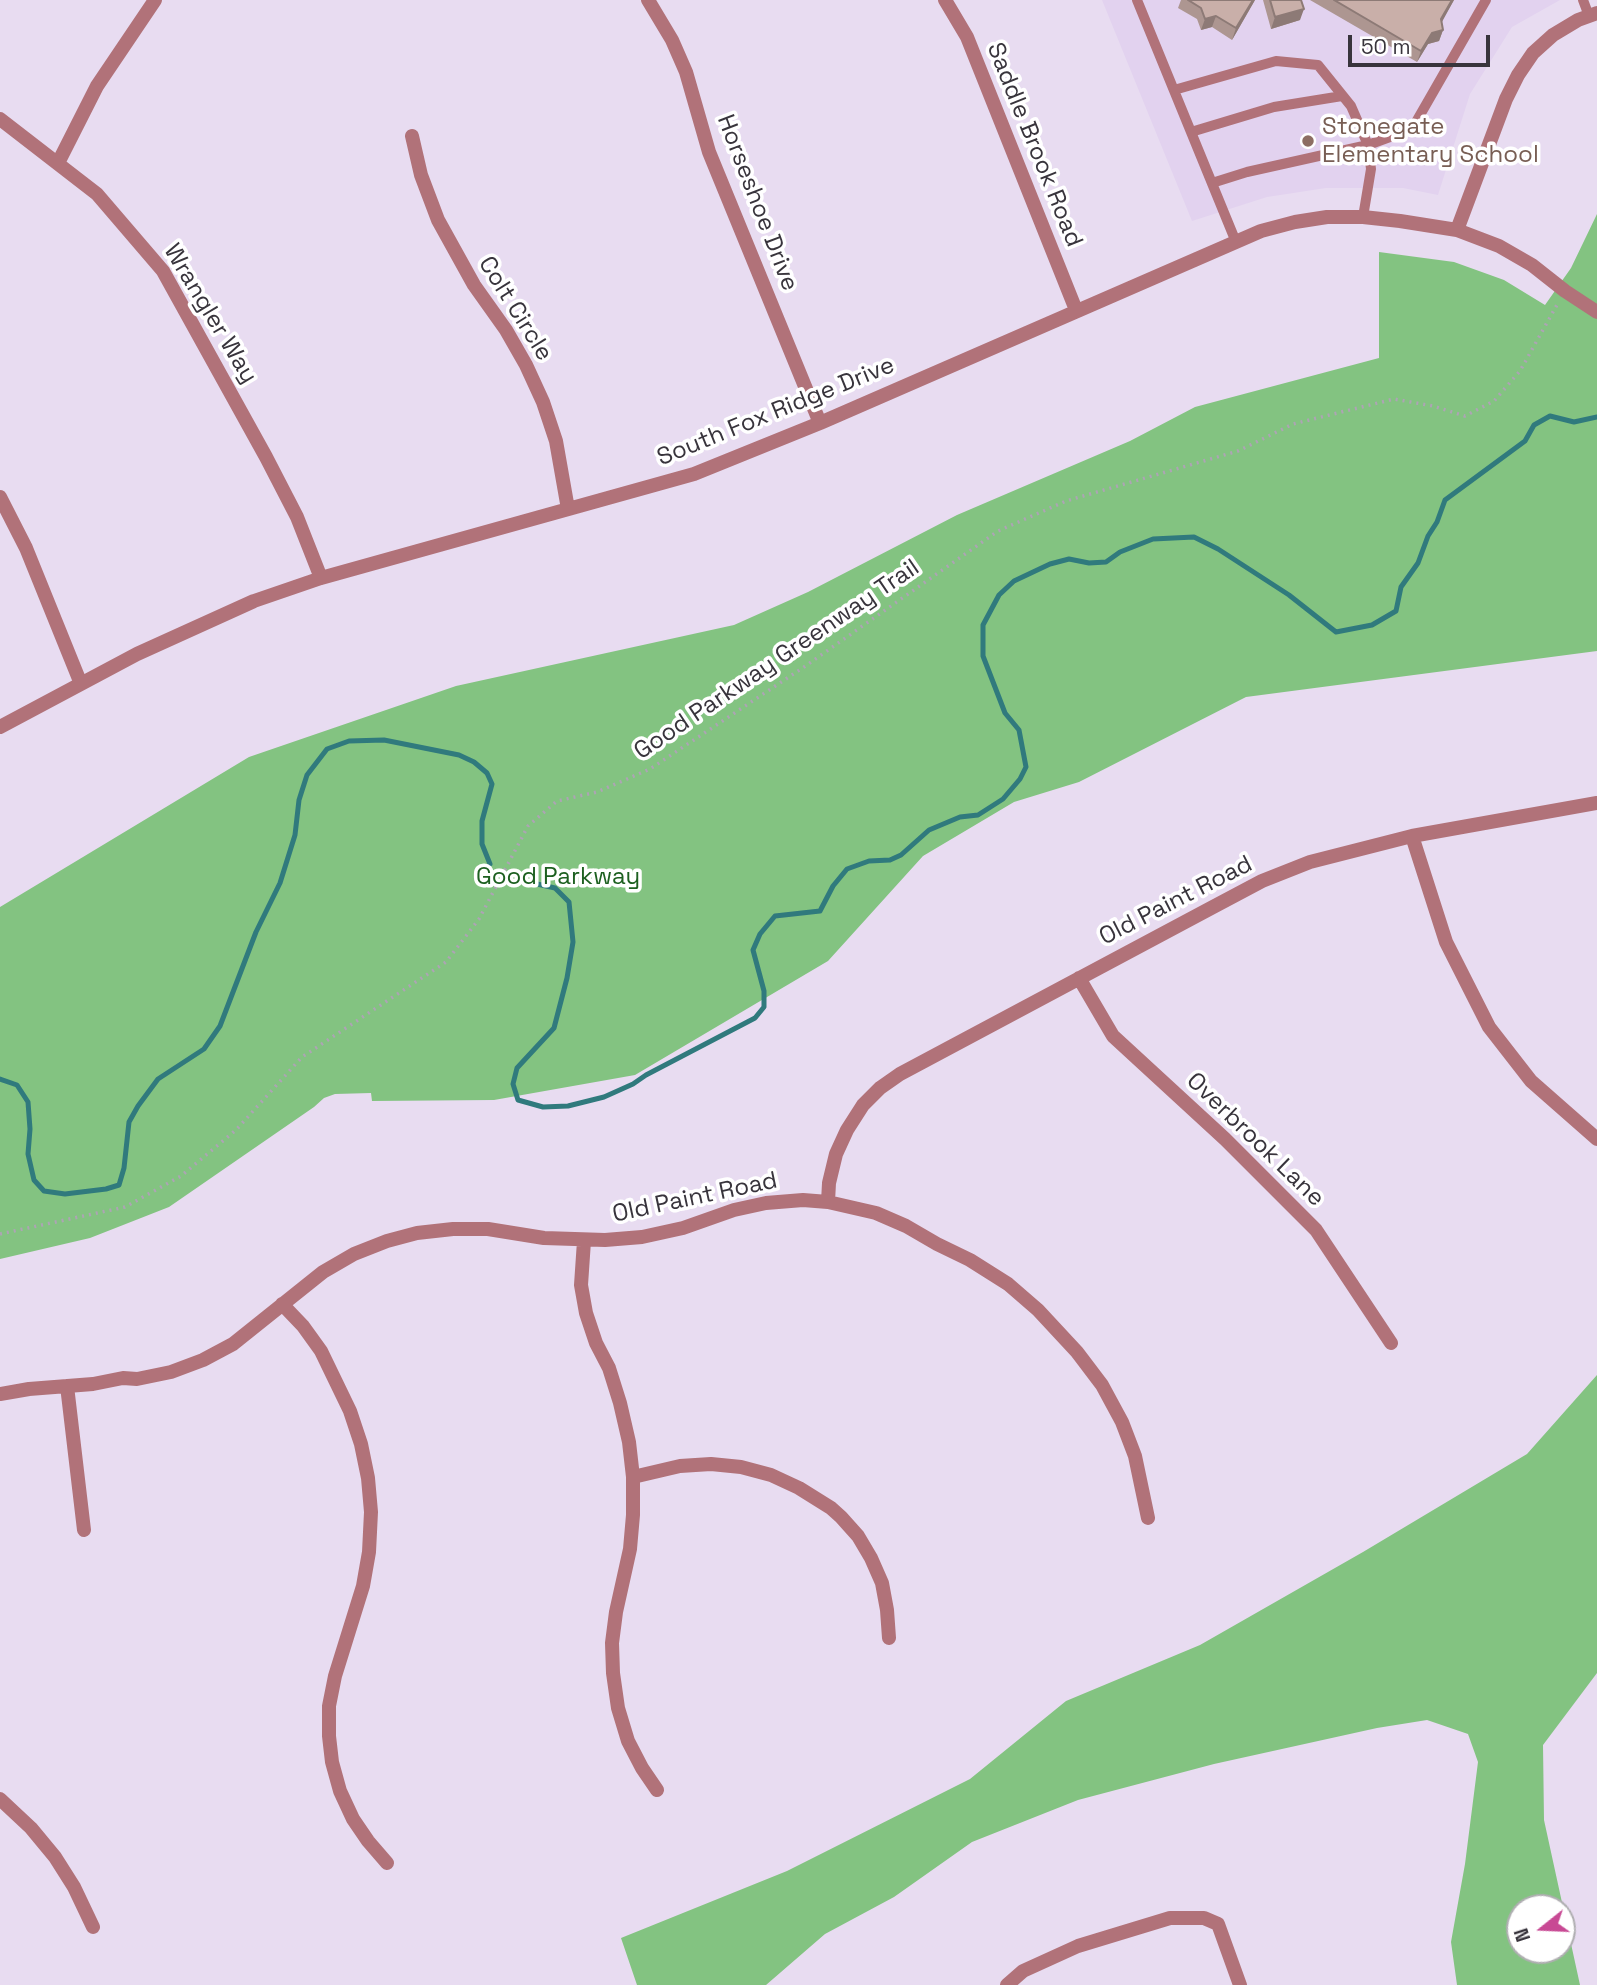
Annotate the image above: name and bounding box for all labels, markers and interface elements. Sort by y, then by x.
scale bar [1352,21,1494,65]
text: 50 m [1361,33,1411,60]
street label: Saddle Brook Road [980,39,1088,251]
street label: Horseshoe Drive [710,111,804,295]
place label: Stonegate Elementary School [1322,113,1539,169]
marker: Stonegate Elementary School [1300,133,1316,149]
street label: Wrangler Way [157,239,263,389]
street label: Colt Circle [472,251,558,367]
street label: South Fox Ridge Drive [653,351,899,473]
street label: Good Parkway Greenway Trail [629,554,925,766]
street label: Old Paint Road [1095,850,1257,952]
park label: Good Parkway [476,863,640,891]
street label: Overbrook Lane [1180,1067,1330,1213]
street label: Old Paint Road [610,1166,780,1230]
north arrow [1506,1894,1576,1964]
text: N [1509,1925,1536,1945]

